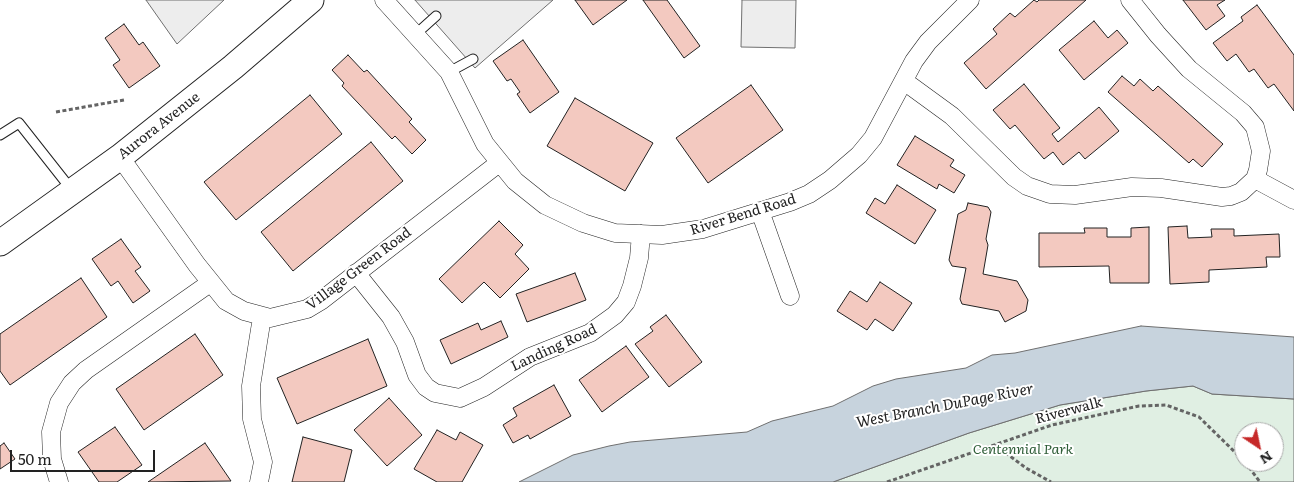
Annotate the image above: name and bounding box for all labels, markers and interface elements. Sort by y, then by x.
street label: Aurora Avenue [115,89,203,163]
street label: River Bend Road [688,191,798,239]
street label: Village Green Road [303,224,415,314]
street label: Landing Road [508,321,600,375]
water label: West Branch DuPage River [855,380,1035,432]
street label: Riverwalk [1034,394,1104,428]
north arrow [1234,422,1284,472]
scale bar [12,440,158,472]
park label: Centennial Park [973,442,1073,458]
text: 50 m [18,447,52,470]
text: N [1256,447,1277,470]

